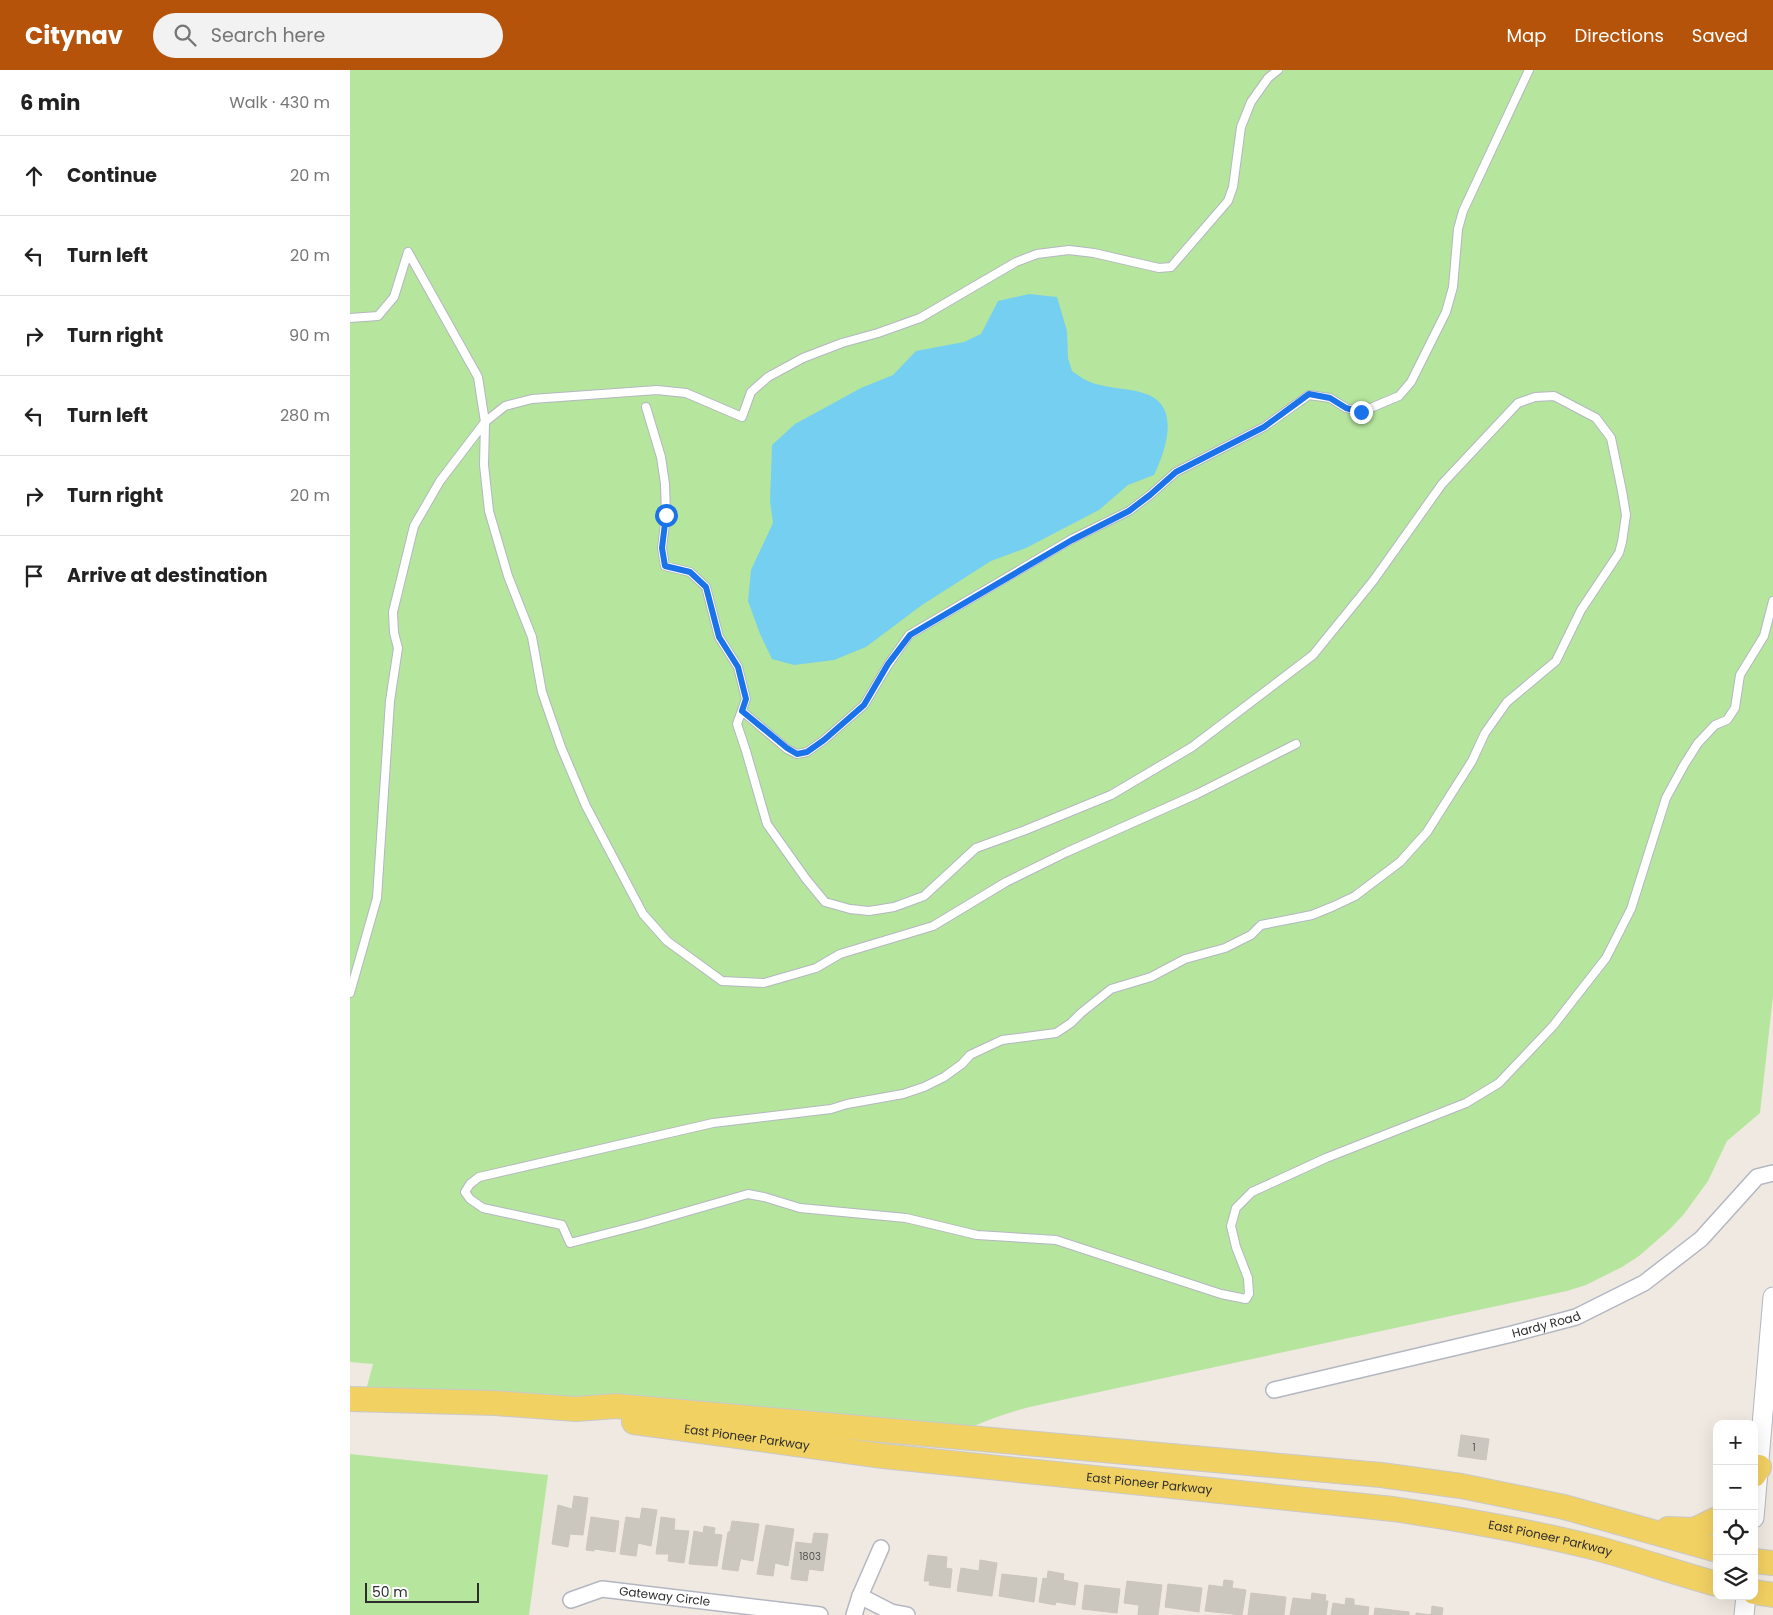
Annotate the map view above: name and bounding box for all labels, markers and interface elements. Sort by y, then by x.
search box [153,13,503,58]
text: Citynav [25,19,123,52]
icon: search [171,21,199,49]
text: Search here [211,22,325,49]
text: Map [1507,23,1546,48]
text: Directions [1574,23,1664,48]
text: Saved [1692,23,1748,48]
text: 6 min [20,88,80,117]
text: Walk · 430 m [229,91,330,114]
icon: ahead [20,162,48,190]
text: Continue [67,162,157,189]
text: 20 m [290,164,330,187]
icon: left [20,242,48,270]
text: Turn left [67,242,148,269]
text: 20 m [290,244,330,267]
icon: right [20,322,48,350]
text: Turn right [67,322,163,349]
text: 90 m [289,324,330,347]
route end [1350,401,1373,424]
icon: left [20,402,48,430]
text: Turn left [67,402,148,429]
text: 280 m [280,404,330,427]
icon: right [20,482,48,510]
text: Turn right [67,482,163,509]
text: 20 m [290,484,330,507]
route start [655,504,678,527]
icon: arrive [20,562,48,590]
text: Arrive at destination [67,562,268,589]
street label: Hardy Road [1510,1307,1584,1342]
street label: East Pioneer Parkway [683,1420,811,1454]
map controls [1713,1420,1758,1600]
button: + [1713,1420,1758,1465]
house number: 1 [1472,1440,1476,1455]
button: − [1713,1465,1758,1510]
street label: East Pioneer Parkway [1086,1468,1213,1498]
button: locate [1713,1510,1758,1555]
street label: East Pioneer Parkway [1487,1516,1615,1560]
house number: 1803 [799,1549,821,1564]
button: layers [1713,1555,1758,1600]
scale bar [365,1580,479,1603]
text: 50 m [372,1582,408,1602]
street label: Gateway Circle [618,1582,711,1610]

